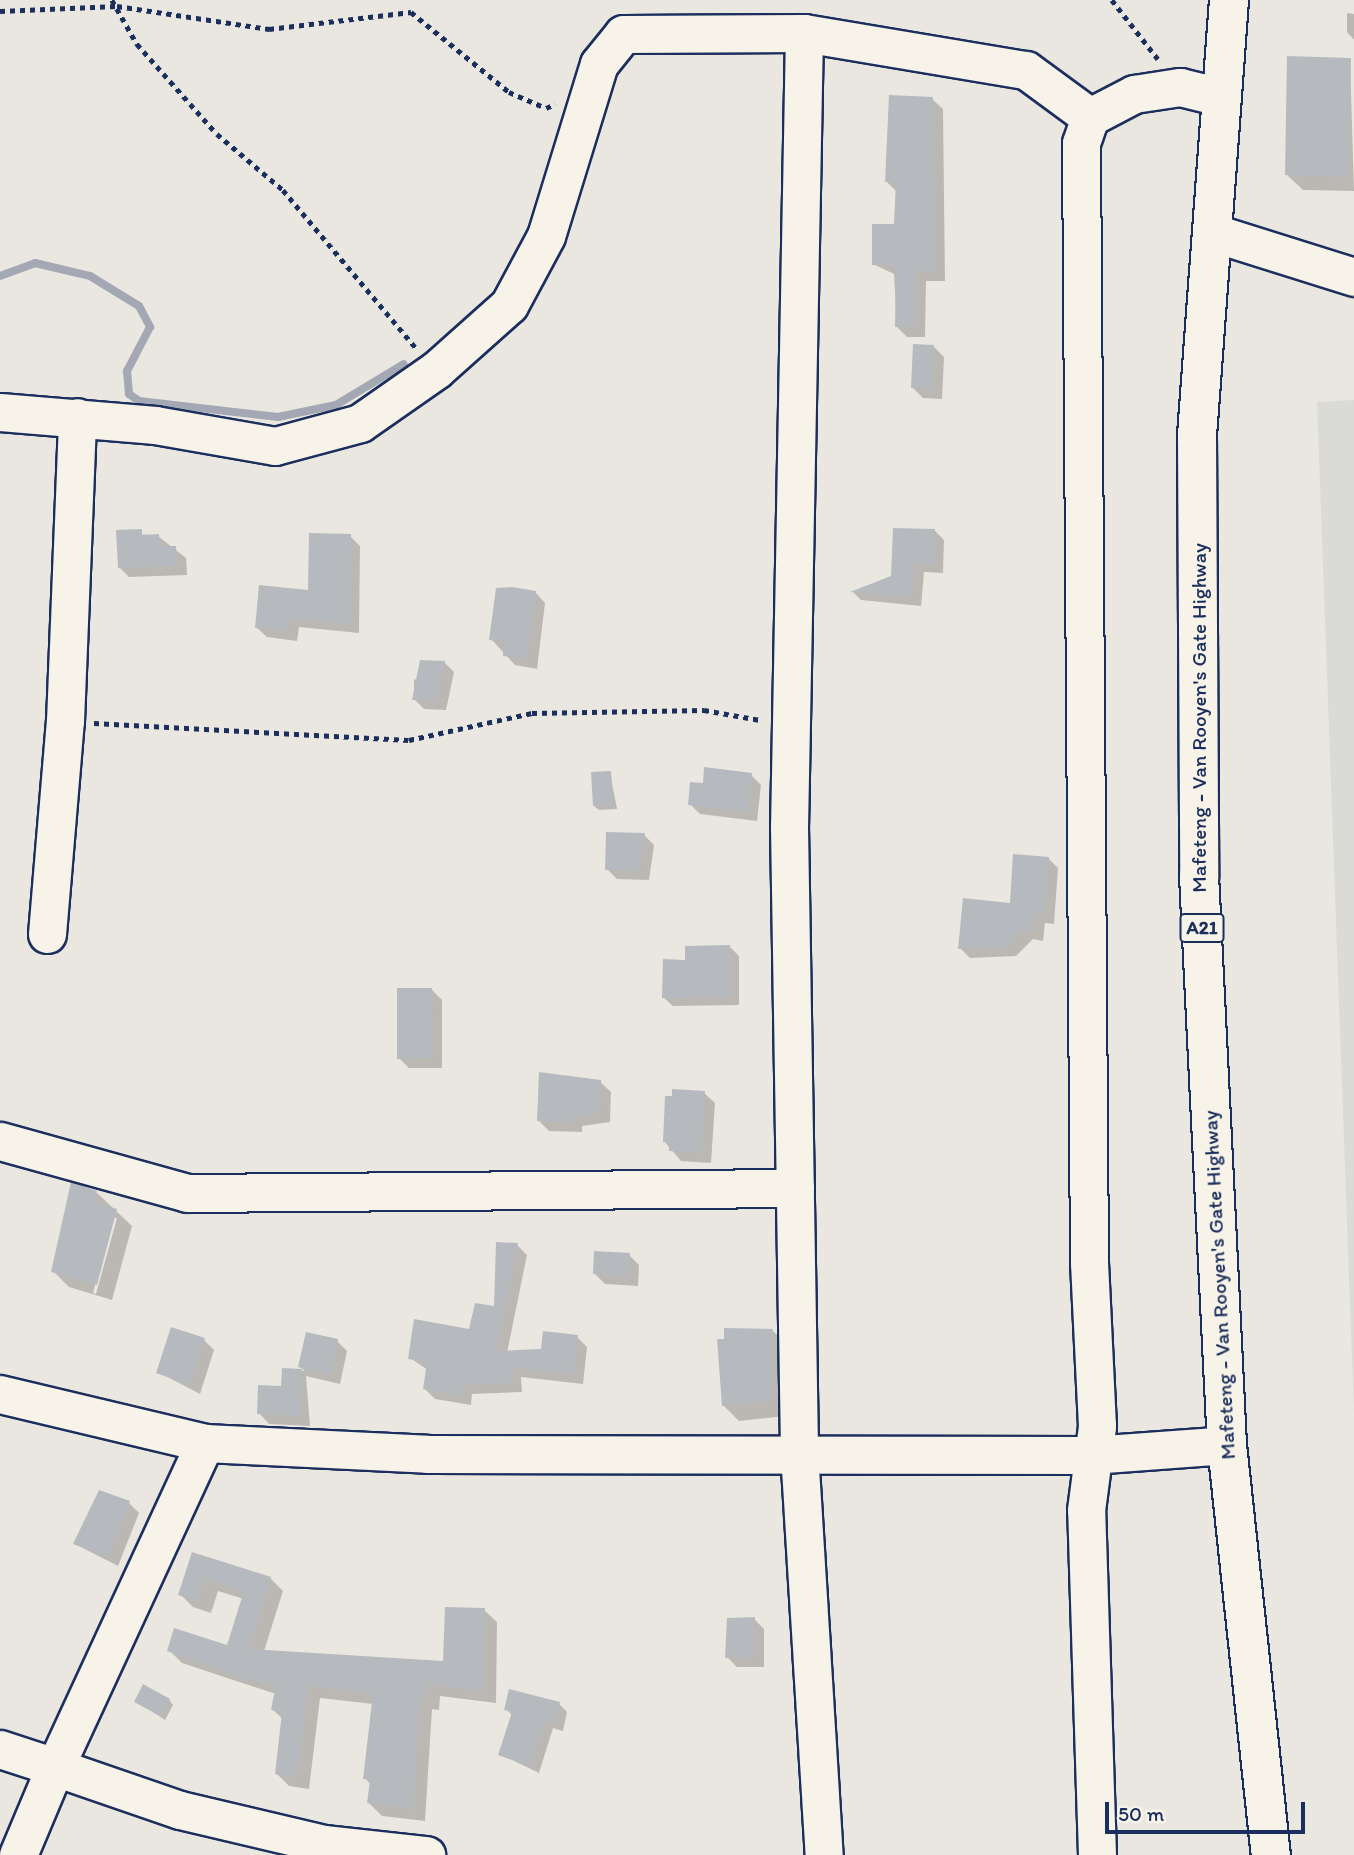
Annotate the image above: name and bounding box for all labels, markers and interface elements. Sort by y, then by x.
street label: Mafeteng - Van Rooyen's Gate Highway [1186,543,1212,893]
road number: A21 [1179,912,1225,944]
street label: Mafeteng - Van Rooyen's Gate Highway [1197,1110,1241,1460]
scale bar [1109,1788,1308,1832]
text: 50 m [1118,1801,1164,1826]

